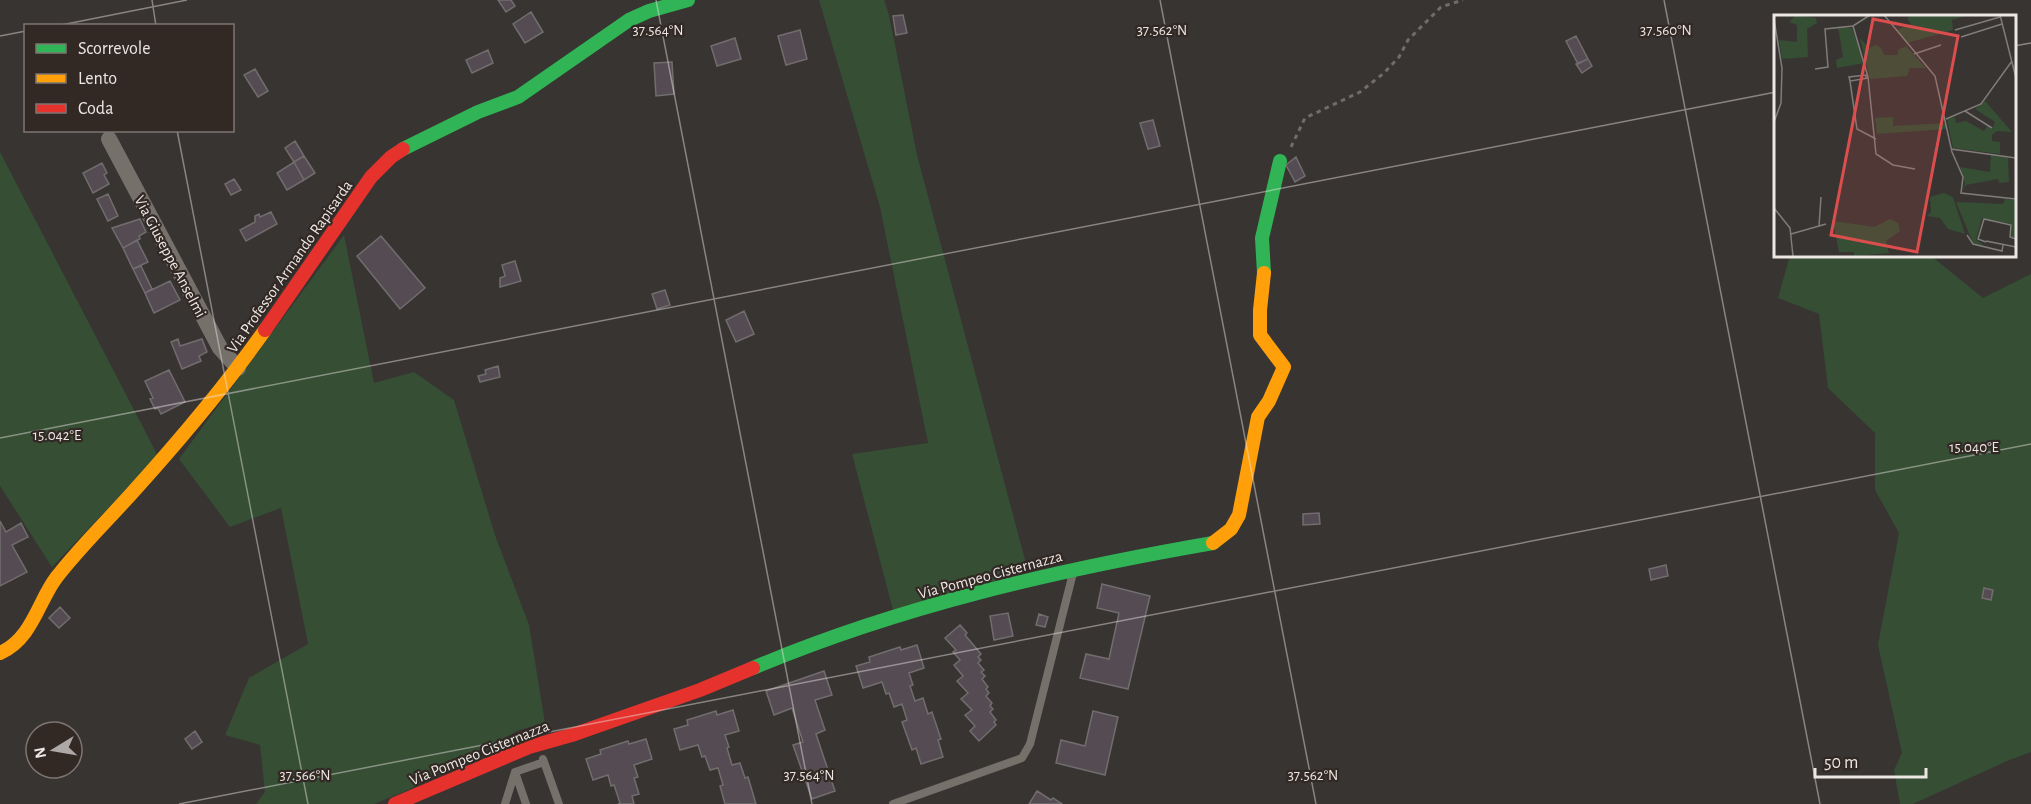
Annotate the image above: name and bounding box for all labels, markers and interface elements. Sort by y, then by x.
inset map [1774,15,2016,256]
text: 37.564°N [632,23,684,38]
text: 37.562°N [1137,23,1187,38]
text: 37.560°N [1640,23,1692,38]
legend [24,24,234,132]
text: Scorrevole [78,40,151,58]
text: Lento [78,70,117,88]
text: Coda [78,100,113,118]
street label: Via Professor Armando Rapisarda [224,177,356,356]
street label: Via Giuseppe Anselmi [131,193,209,320]
text: 15.042°E [33,428,81,443]
text: 15.040°E [1949,440,1999,455]
street label: Via Pompeo Cisternazza [916,548,1064,602]
street label: Via Pompeo Cisternazza [407,718,551,788]
north arrow [24,720,84,780]
scale bar [1815,741,1926,779]
text: N [31,746,49,760]
text: 50 m [1824,754,1858,772]
text: 37.566°N [280,768,330,783]
text: 37.564°N [783,768,835,783]
text: 37.562°N [1288,768,1338,783]

